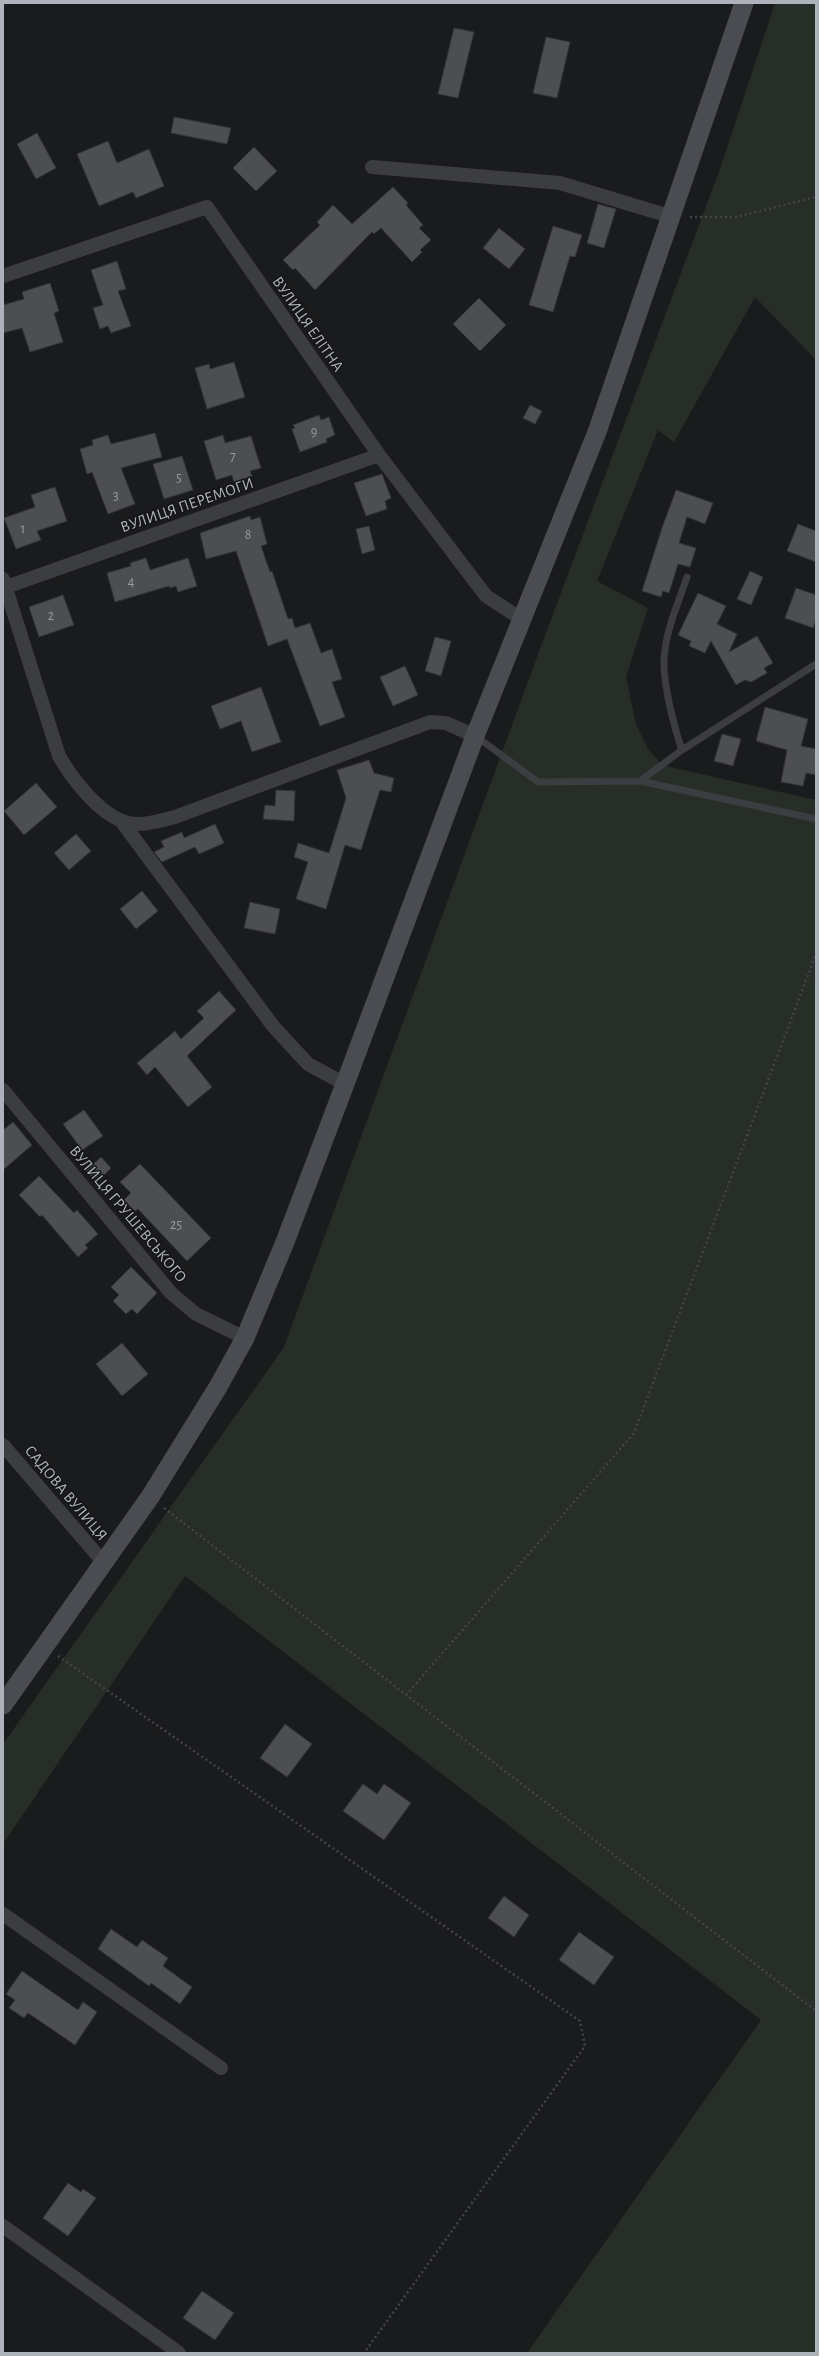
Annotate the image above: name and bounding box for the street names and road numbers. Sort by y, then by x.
street label: ВУЛИЦЯ ЕЛІТНА [269,274,347,375]
street label: ВУЛИЦЯ ПЕРЕМОГИ [118,475,256,535]
street label: ВУЛИЦЯ ГРУШЕВСЬКОГО [66,1143,190,1285]
street label: САДОВА ВУЛИЦЯ [22,1442,110,1544]

